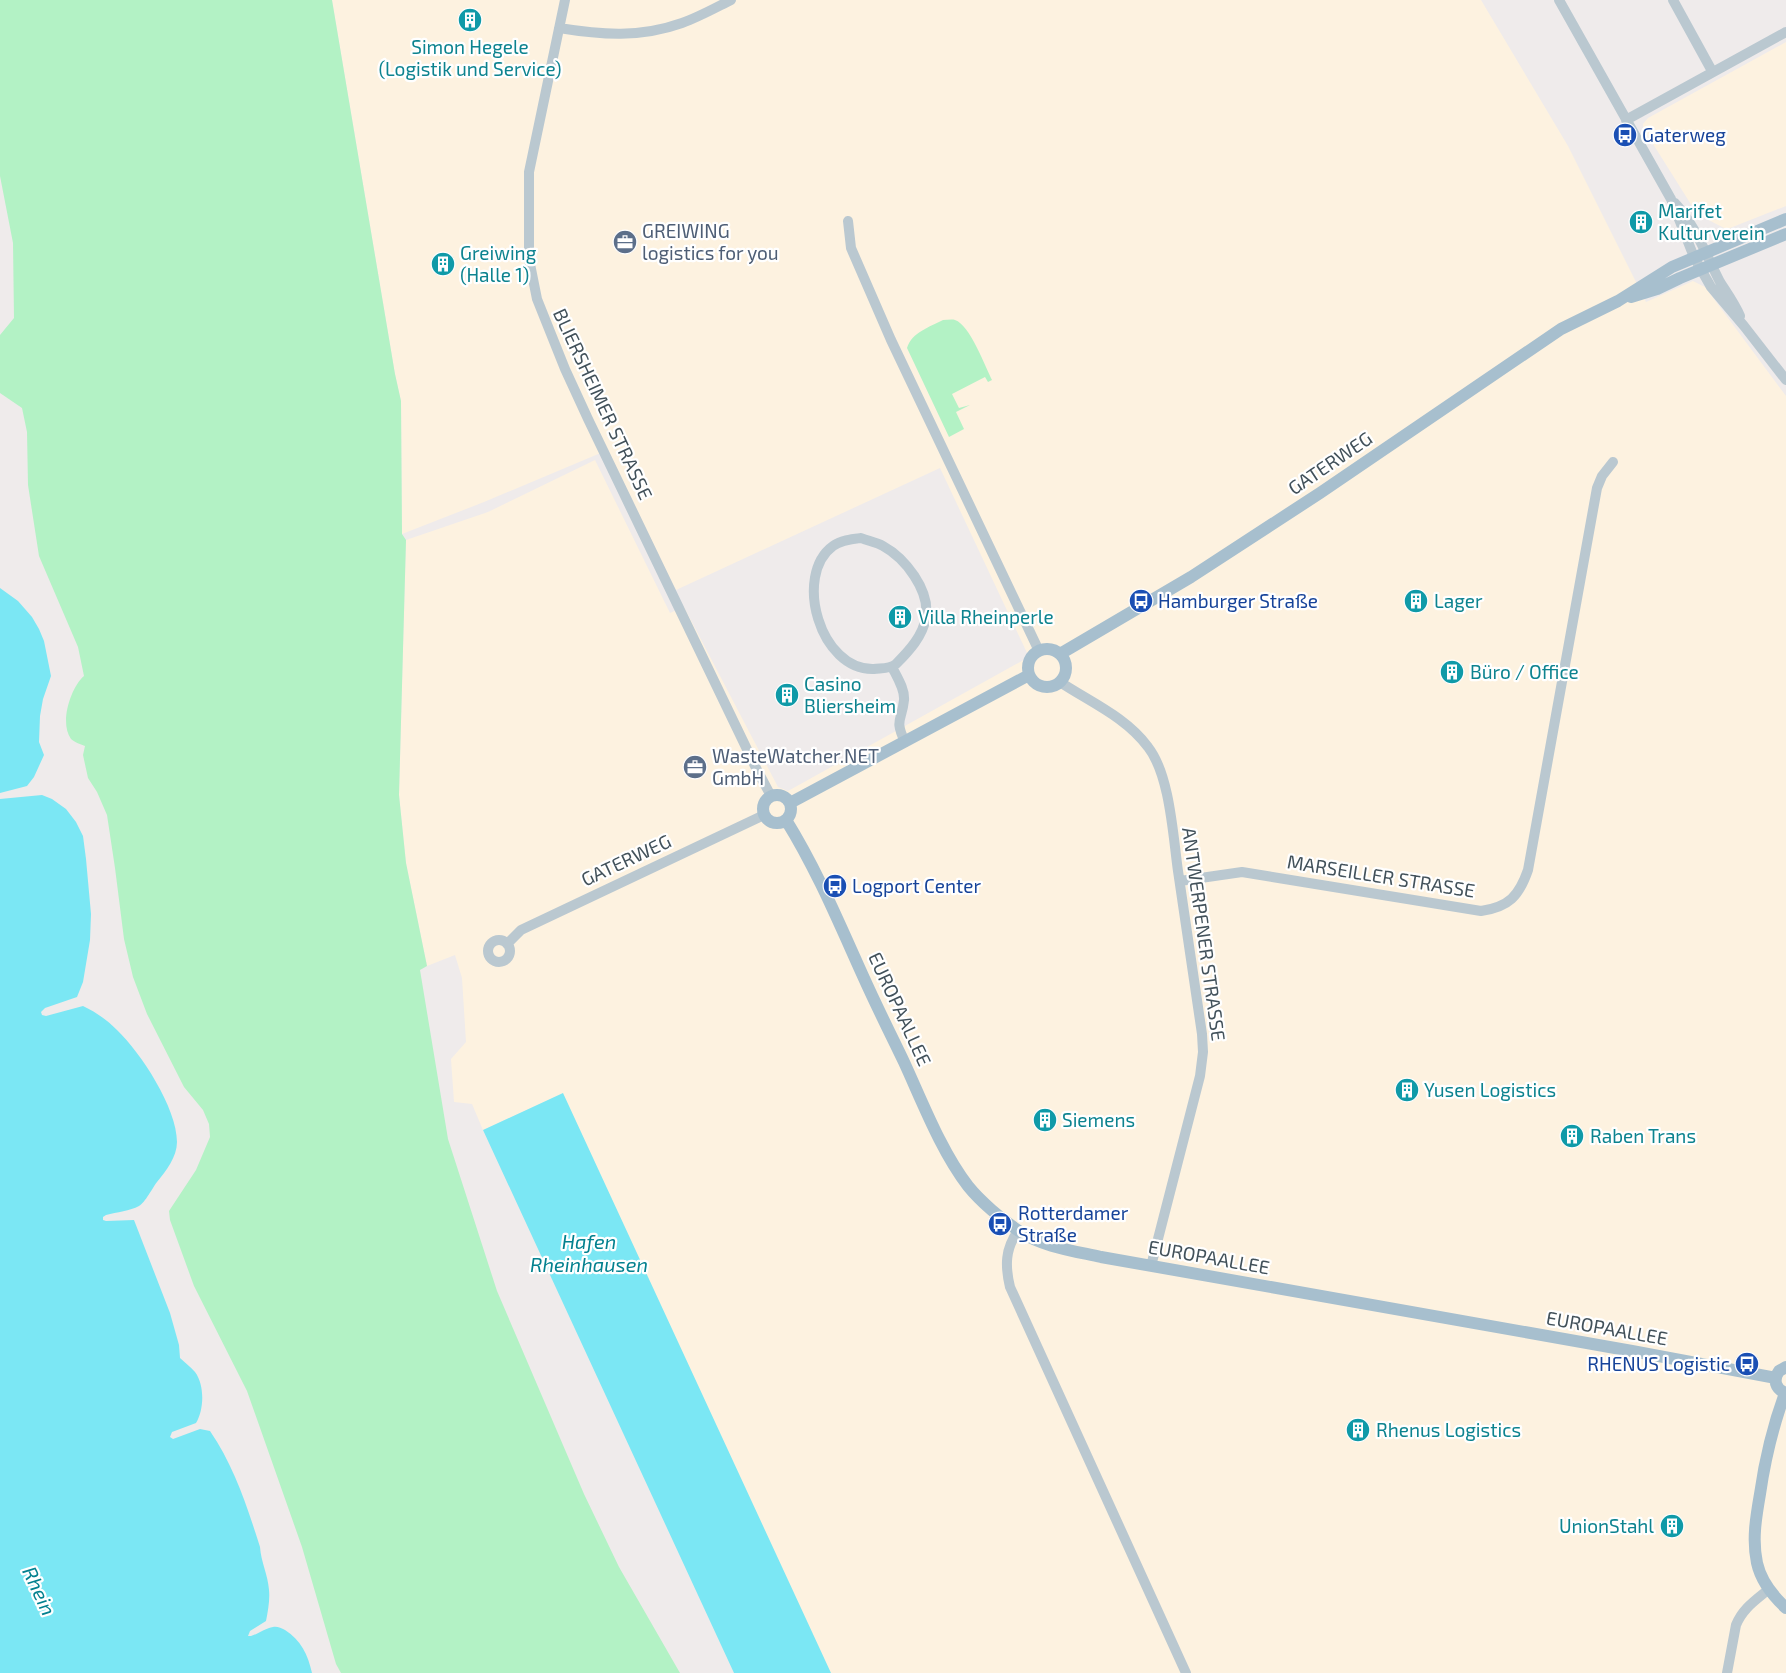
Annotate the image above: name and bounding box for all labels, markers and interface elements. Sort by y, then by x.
building icon: Simon Hegele (Logistik und Service) [457,7,483,33]
place label: Simon Hegele (Logistik und Service) [378,35,562,80]
bus stop icon: Gaterweg [1612,122,1638,148]
place label: Gaterweg [1642,123,1726,146]
place label: Marifet Kulturverein [1658,199,1765,244]
building icon: Marifet Kulturverein [1628,209,1654,235]
place label: GREIWING logistics for you [642,219,779,264]
office icon: GREIWING logistics for you [612,229,638,255]
place label: Greiwing (Halle 1) [460,241,537,286]
building icon: Greiwing (Halle 1) [430,251,456,277]
street label: BLIERSHEIMER STRASSE [549,305,658,503]
street label: GATERWEG [1283,426,1376,499]
bus stop icon: Hamburger Straße [1128,588,1154,614]
building icon: Lager [1403,588,1429,614]
place label: Hamburger Straße [1158,589,1318,612]
place label: Lager [1434,589,1483,612]
building icon: Villa Rheinperle [887,604,913,630]
place label: Villa Rheinperle [918,605,1054,628]
building icon: Büro / Office [1439,659,1465,685]
place label: Büro / Office [1470,660,1579,683]
place label: Casino Bliersheim [804,672,896,717]
building icon: Casino Bliersheim [774,682,800,708]
place label: WasteWatcher.NET GmbH [712,744,879,789]
office icon: WasteWatcher.NET GmbH [682,754,708,780]
street label: ANTWERPENER STRASSE [1178,826,1231,1042]
street label: GATERWEG [577,829,674,890]
street label: MARSEILLER STRASSE [1286,849,1477,902]
bus stop icon: Logport Center [822,873,848,899]
place label: Logport Center [852,874,982,897]
street label: EUROPAALLEE [864,948,937,1069]
building icon: Yusen Logistics [1394,1077,1420,1103]
place label: Yusen Logistics [1424,1078,1556,1101]
building icon: Siemens [1032,1107,1058,1133]
place label: Siemens [1062,1108,1135,1131]
building icon: Raben Trans [1559,1123,1585,1149]
place label: Raben Trans [1590,1124,1696,1147]
place label: Rotterdamer Straße [1018,1201,1129,1246]
bus stop icon: Rotterdamer Straße [987,1211,1013,1237]
water label: Hafen Rheinhausen [530,1229,648,1276]
street label: EUROPAALLEE [1147,1235,1272,1278]
street label: EUROPAALLEE [1545,1306,1670,1349]
bus stop icon: RHENUS Logistic [1734,1351,1760,1377]
place label: RHENUS Logistic [1587,1352,1730,1375]
building icon: Rhenus Logistics [1345,1417,1371,1443]
place label: Rhenus Logistics [1376,1418,1521,1441]
building icon: UnionStahl [1659,1513,1685,1539]
place label: UnionStahl [1559,1514,1654,1537]
water label: Rhein [18,1562,62,1619]

